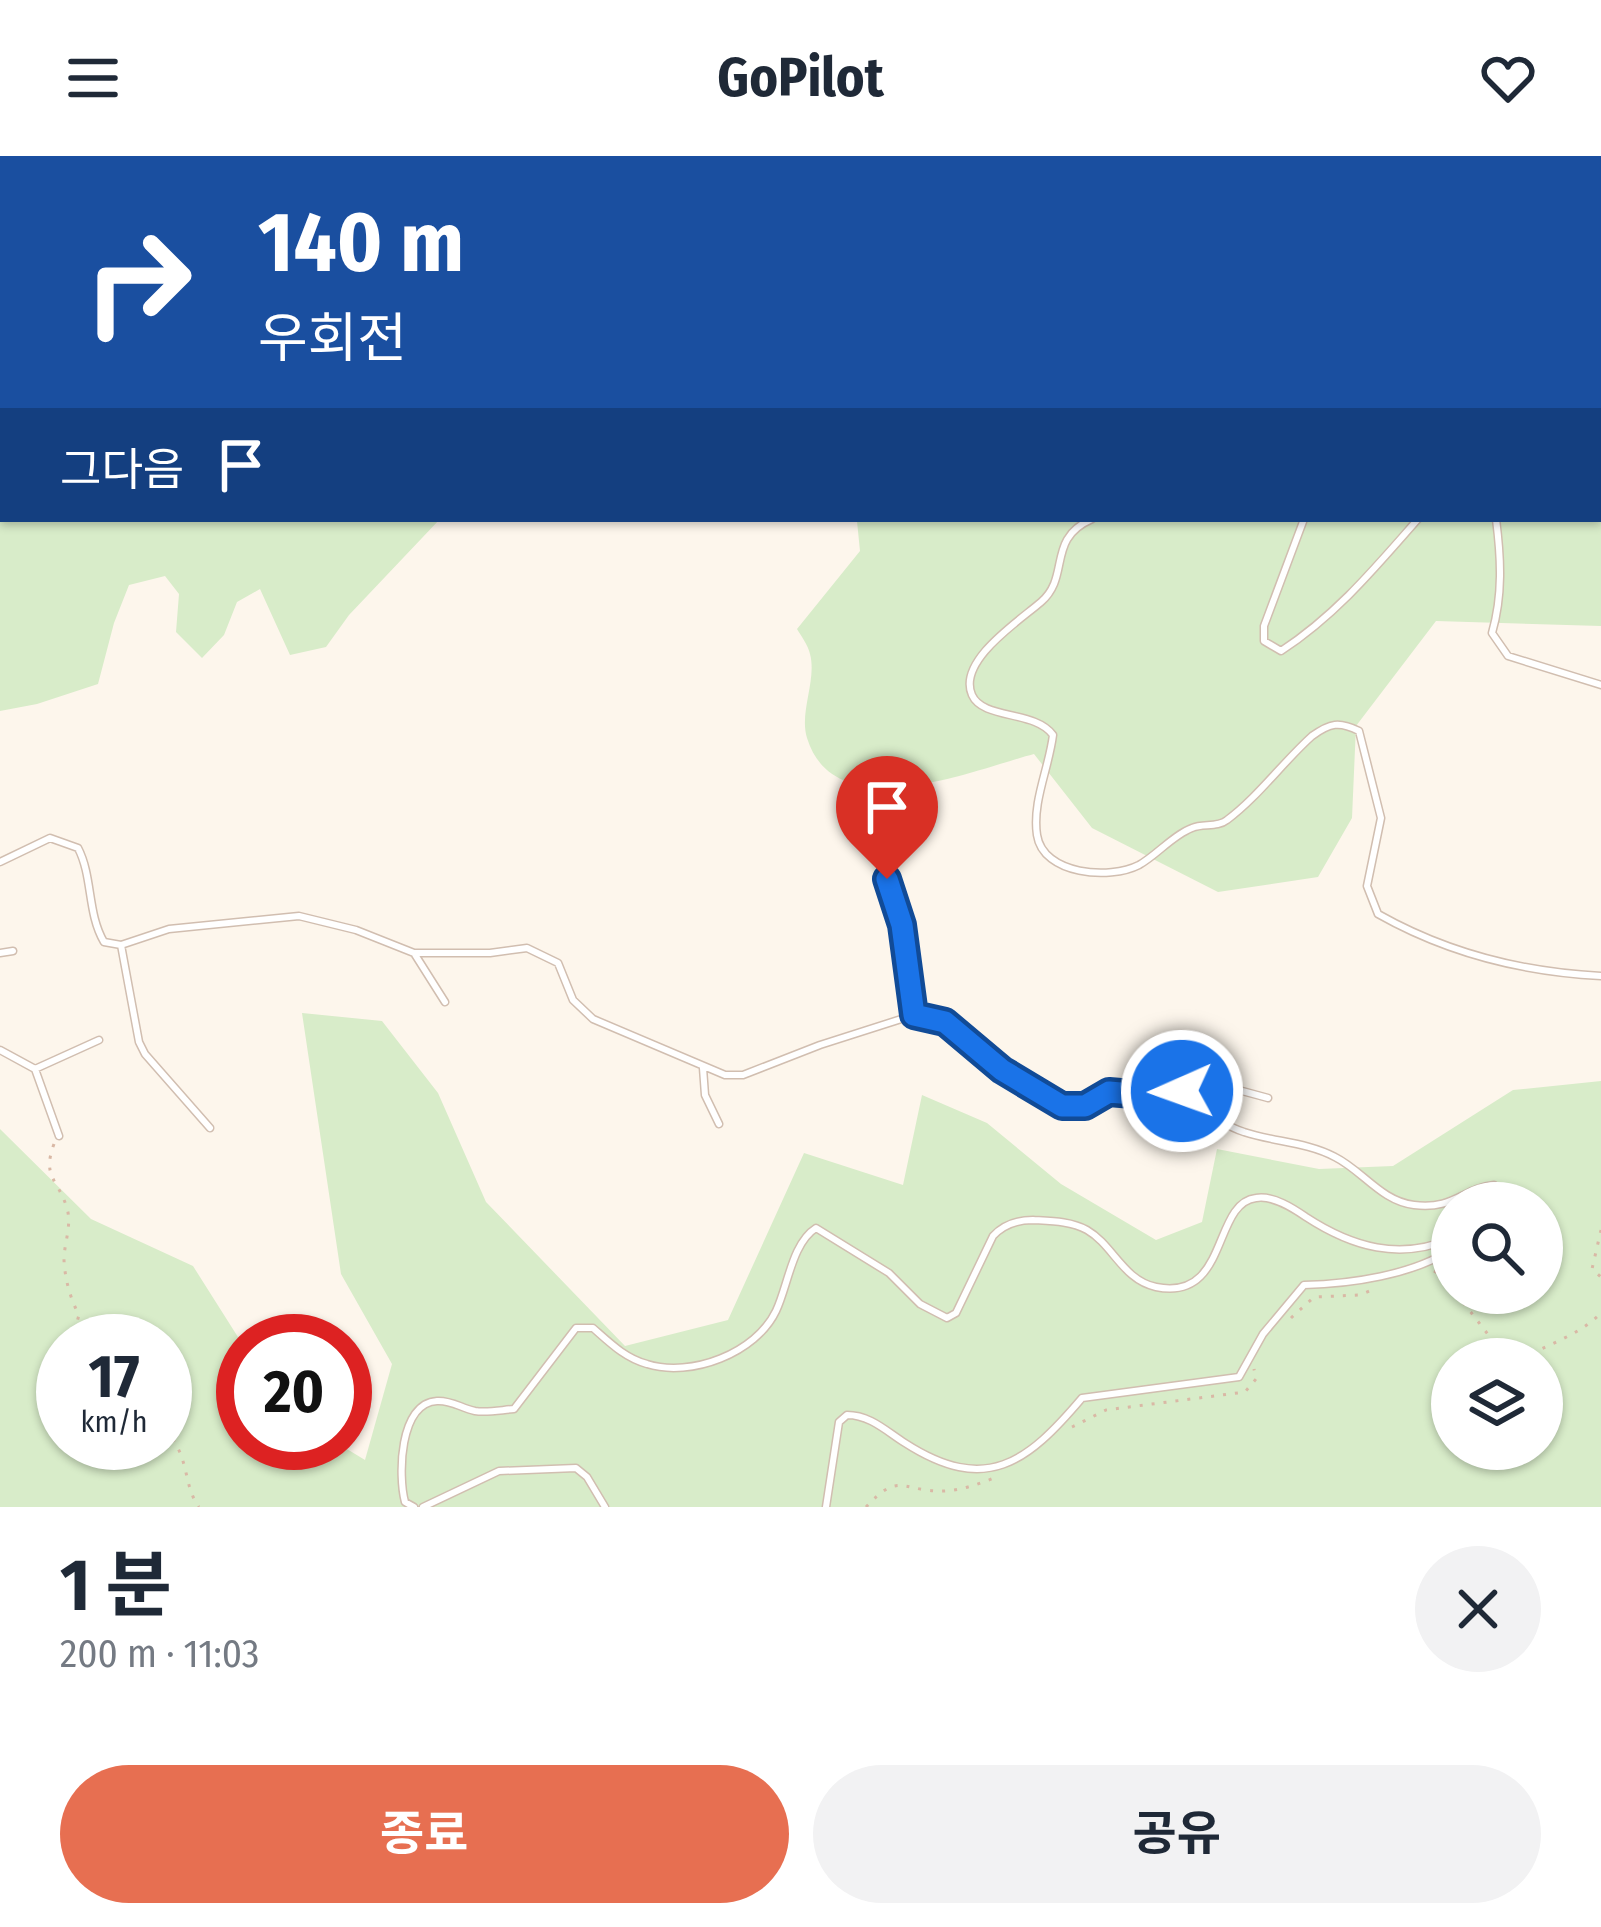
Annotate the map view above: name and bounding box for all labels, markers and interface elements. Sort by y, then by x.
icon: menu [60,45,126,111]
icon: heart [1475,45,1541,111]
text: GoPilot [717,46,884,110]
text: 140 m [258,192,464,293]
icon: right [60,204,216,360]
text: 우회전 [258,307,407,371]
icon: arrive [208,432,274,498]
text: 그다음 [60,443,184,497]
pin [836,756,938,879]
icon: arrive [854,774,920,840]
position arrow [1119,1028,1245,1154]
map controls [1431,1182,1563,1470]
button: search [1431,1182,1563,1314]
speed limit sign: 20 [216,1314,372,1470]
button: layers [1431,1338,1563,1470]
text: 17 [89,1341,139,1413]
text: km/h [81,1404,147,1440]
text: 1 분 [60,1543,172,1629]
button: close [1415,1546,1541,1672]
text: 200 m · 11:03 [60,1631,259,1677]
button: 종료 [60,1765,789,1903]
button: 공유 [813,1765,1541,1903]

